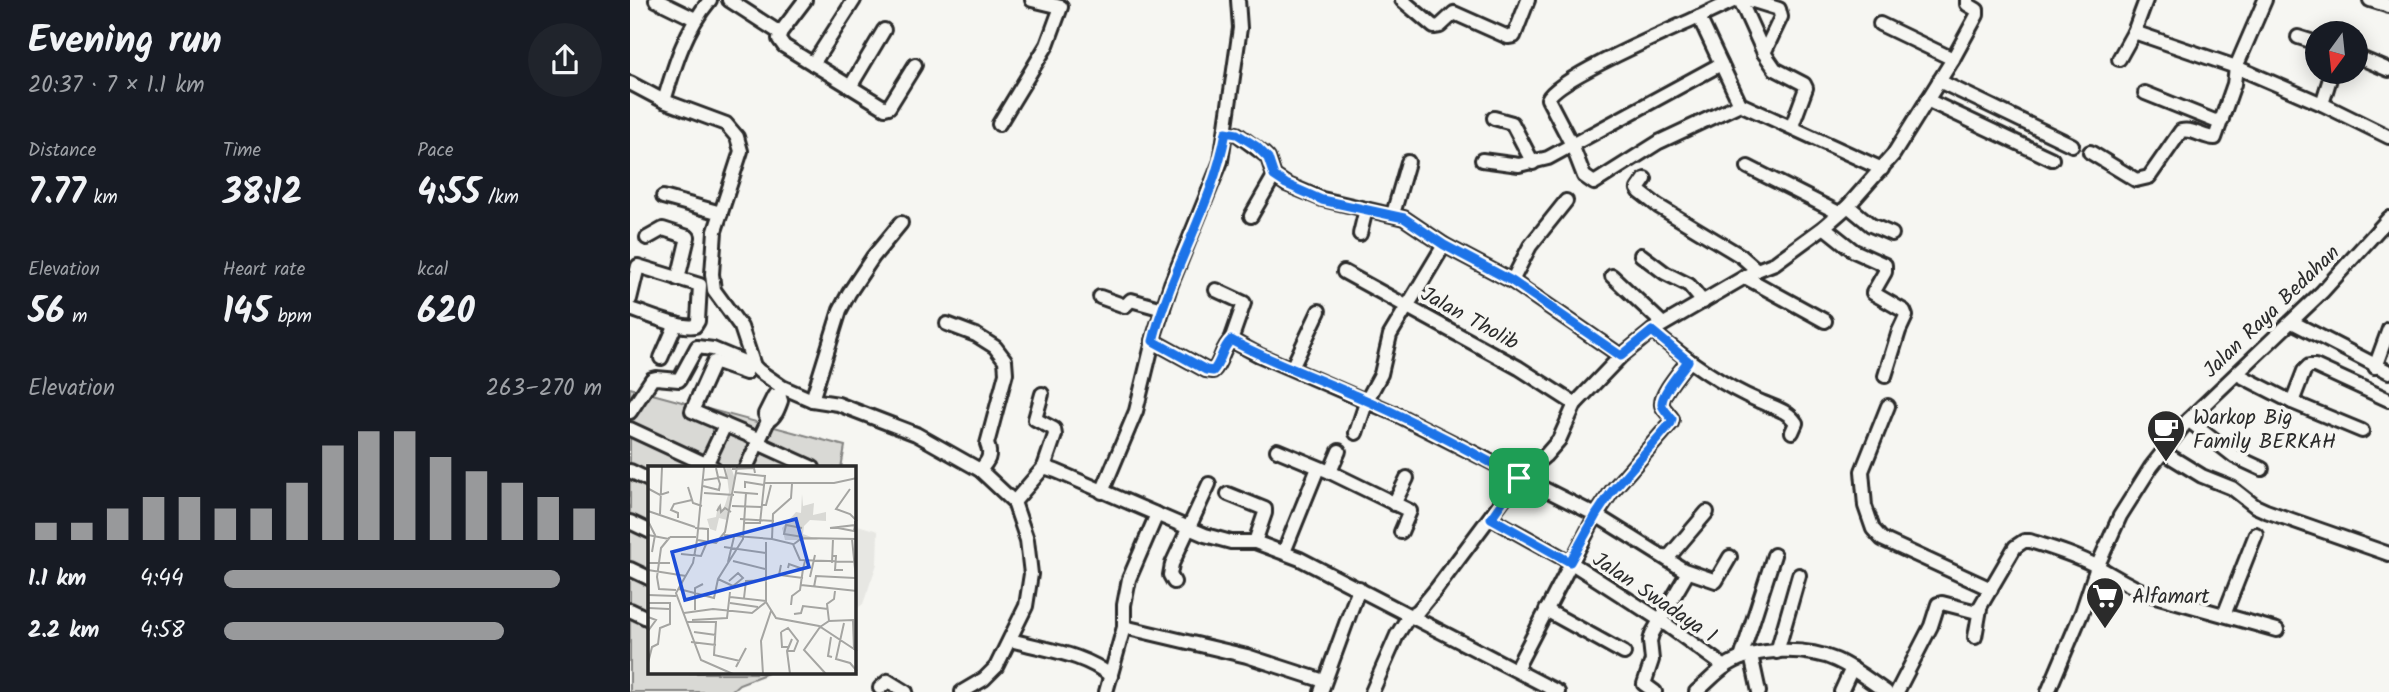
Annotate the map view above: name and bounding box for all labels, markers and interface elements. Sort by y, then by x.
text: Evening run [28,12,222,72]
north arrow [2305,21,2368,84]
map controls [2305,21,2368,84]
button: share [528,23,602,97]
text: 20:37 · 7 × 1.1 km [28,68,205,104]
text: Distance [28,136,96,166]
text: Time [223,136,261,166]
text: Pace [417,136,454,166]
text: 7.77 [28,166,86,222]
text: 38:12 [223,166,302,222]
text: 4:55 [417,166,480,222]
text: km [86,183,118,213]
text: /km [480,183,519,213]
street label: Jalan Raya Bedahan [2196,238,2348,386]
text: Elevation [28,255,100,285]
text: Heart rate [223,255,305,285]
text: kcal [417,255,448,285]
street label: Jalan Tholib [1414,279,1524,360]
text: 56 [28,285,65,341]
text: 145 [223,285,270,341]
text: 620 [417,285,475,341]
text: m [65,302,87,332]
text: bpm [270,302,312,332]
text: Elevation [28,371,115,407]
text: 263–270 m [486,371,602,407]
place label: Warkop Big Family BERKAH [2193,402,2336,459]
cafe icon: Warkop Big Family BERKAH [2145,408,2187,463]
pin [1489,448,1549,508]
icon: arrive [1500,459,1538,497]
inset map [648,466,856,674]
street label: Jalan Swadaya 1 [1585,544,1723,652]
text: 1.1 km [28,561,86,597]
text: 4:44 [140,561,184,597]
supermarket icon: Alfamart [2084,575,2126,630]
place label: Alfamart [2132,581,2210,614]
text: 2.2 km [28,613,99,649]
text: 4:58 [140,613,185,649]

